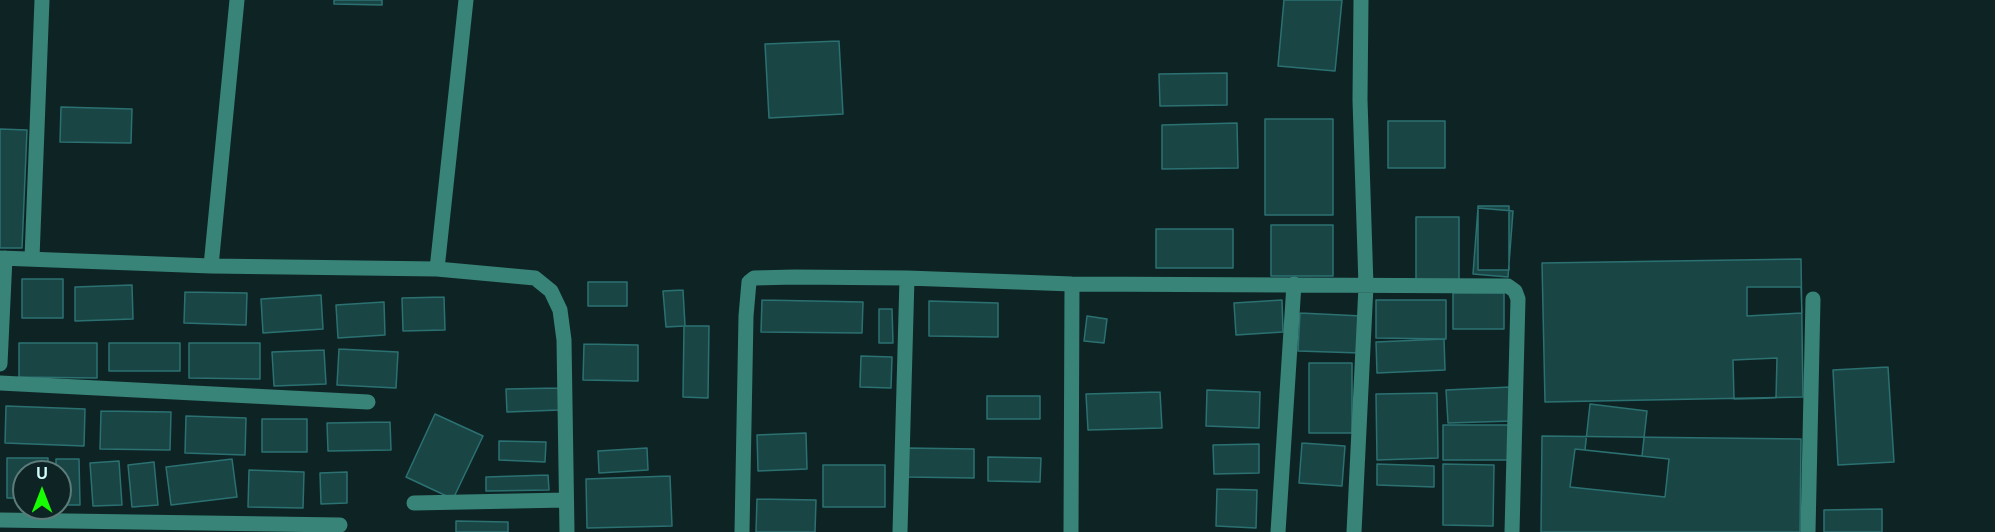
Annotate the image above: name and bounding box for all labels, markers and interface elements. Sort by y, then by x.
north arrow [12,460,72,520]
text: U [36,465,48,482]

